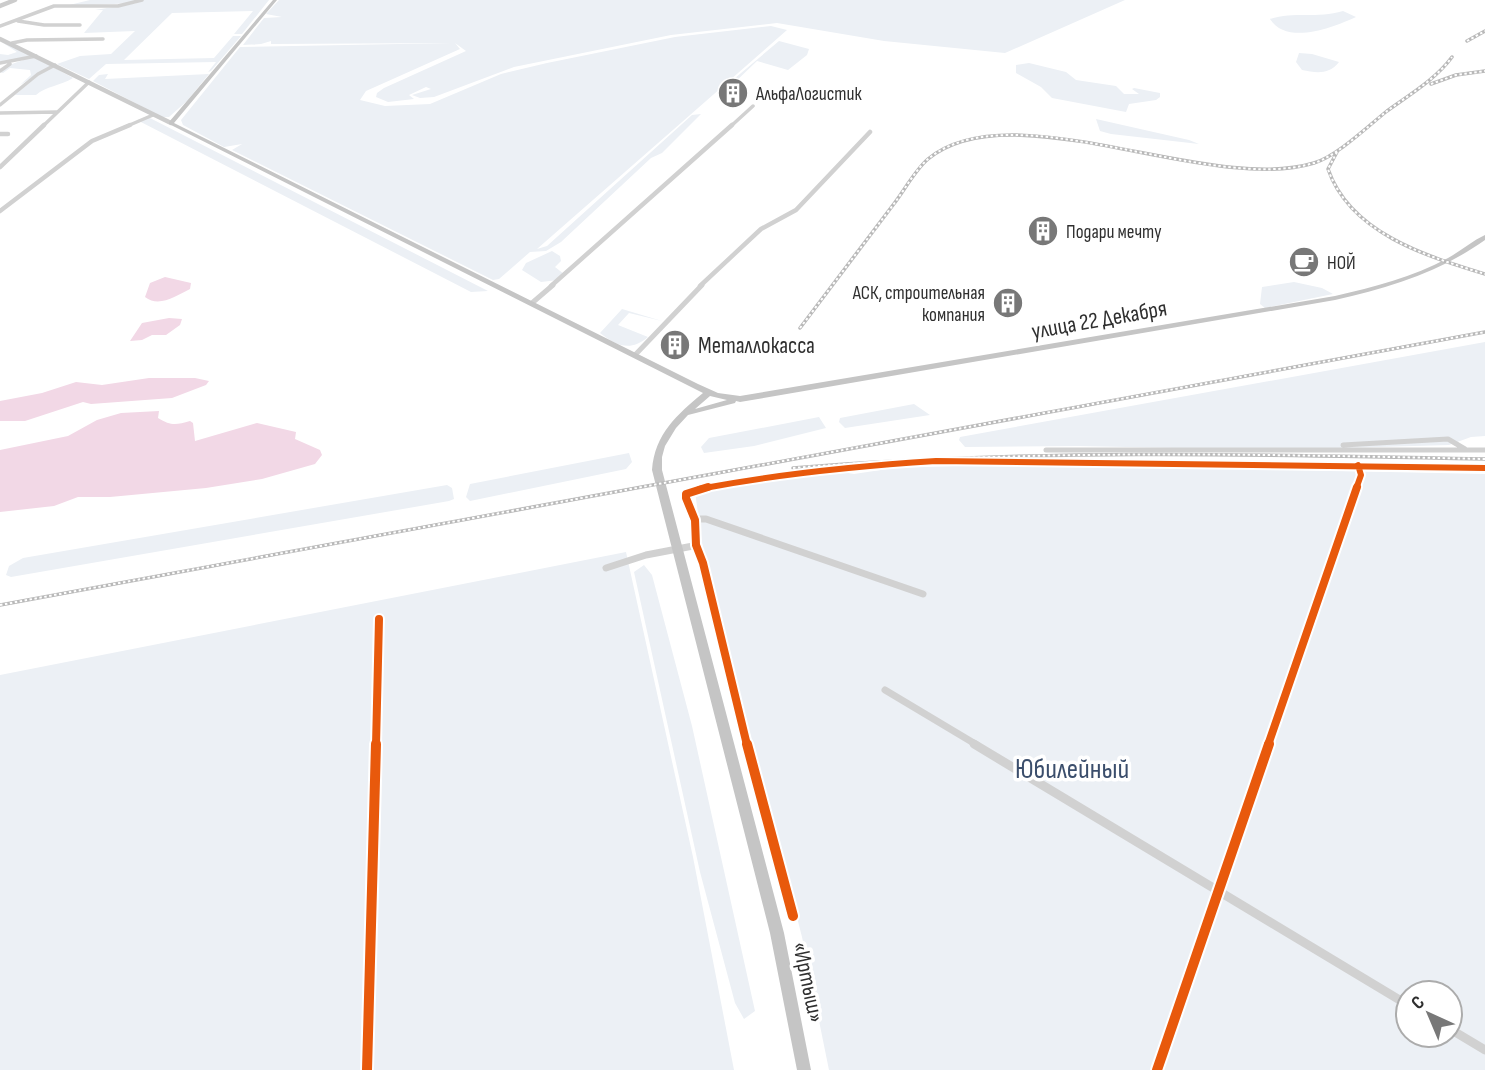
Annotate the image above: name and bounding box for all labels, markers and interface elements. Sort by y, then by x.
building icon: АльфаЛогистик [716,76,750,110]
place label: АльфаЛогистик [755,83,862,106]
building icon: Подари мечту [1026,214,1060,248]
place label: Подари мечту [1066,221,1162,244]
cafe icon: НОЙ [1287,245,1321,279]
place label: НОЙ [1327,252,1356,275]
place label: АСК, строительная компания [852,282,985,327]
building icon: АСК, строительная компания [991,286,1025,320]
street label: улица 22 Декабря [1029,294,1169,346]
building icon: Металлокасса [658,328,692,362]
place label: Металлокасса [698,332,815,360]
park label: Юбилейный [1015,753,1129,786]
street label: «Иртыш» [786,939,830,1025]
north arrow [1394,979,1464,1049]
text: С [1407,991,1430,1015]

